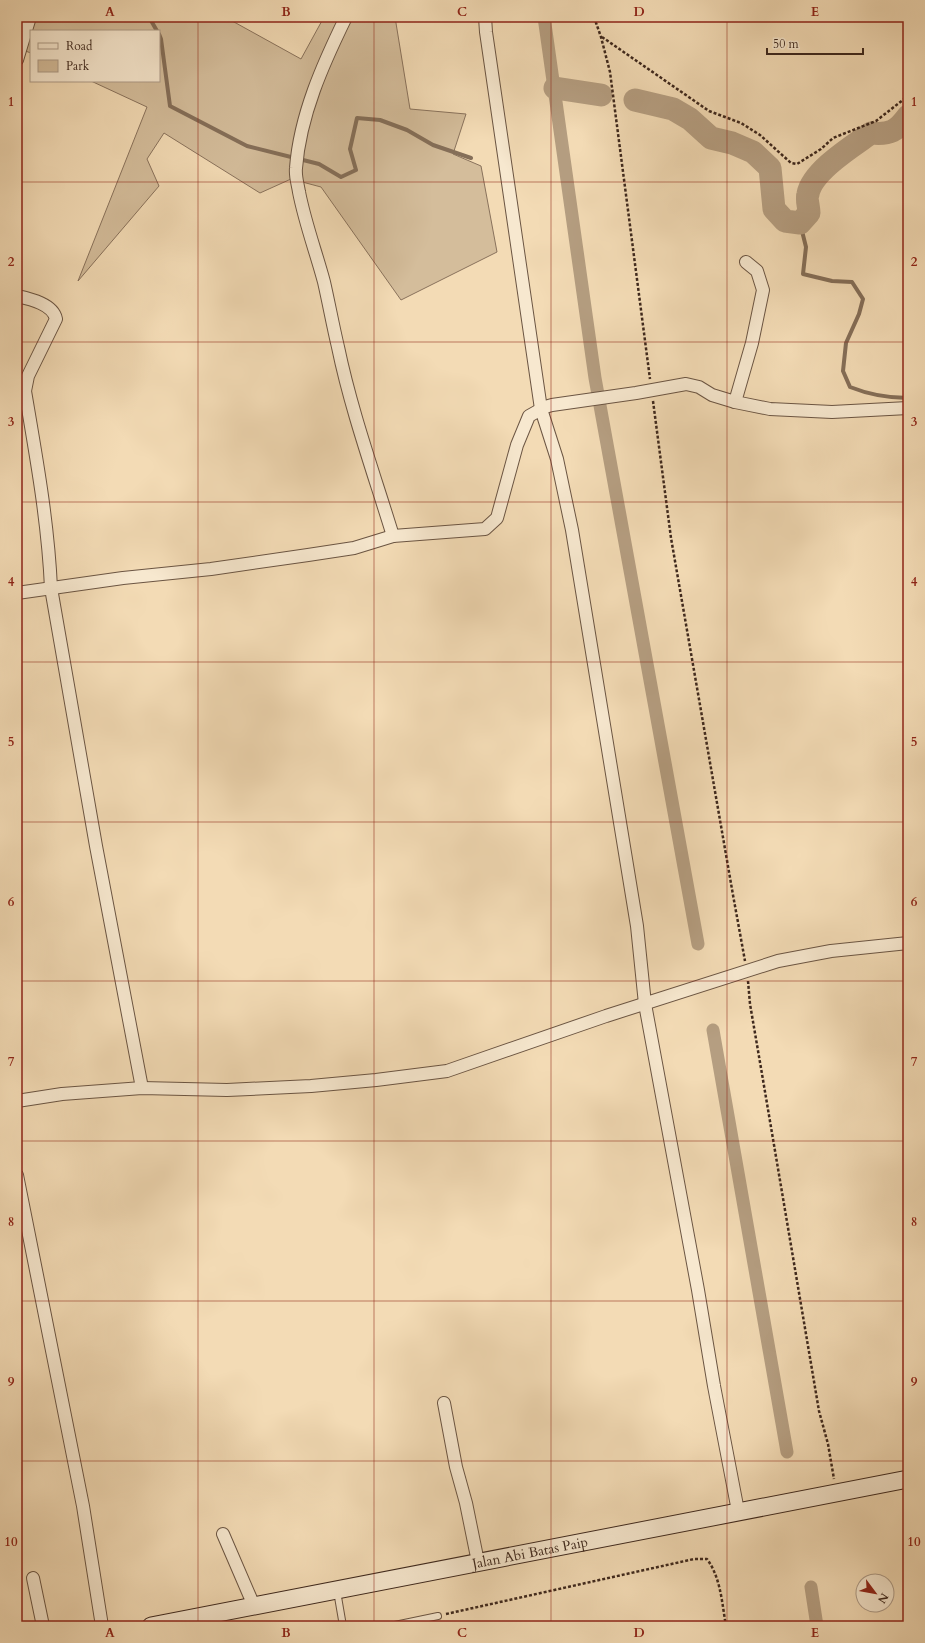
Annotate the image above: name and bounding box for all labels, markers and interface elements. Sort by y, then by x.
text: A [105,3,115,21]
text: B [281,3,291,21]
text: C [457,3,467,21]
text: D [633,3,645,21]
text: E [811,3,819,21]
legend [30,30,160,82]
scale bar [767,30,863,56]
text: 50 m [773,36,800,52]
text: Road [66,38,93,54]
text: Park [66,58,90,74]
text: 1 [8,93,14,111]
text: 1 [911,93,917,111]
text: 2 [8,253,15,271]
text: 2 [911,253,918,271]
text: 3 [8,413,15,431]
text: 3 [911,413,918,431]
text: 4 [8,573,15,591]
text: 4 [911,573,918,591]
text: 5 [8,733,14,751]
text: 5 [911,733,917,751]
text: 6 [8,893,15,911]
text: 6 [911,893,918,911]
text: 7 [8,1053,15,1071]
text: 7 [911,1053,918,1071]
text: 8 [8,1213,14,1231]
text: 8 [911,1213,917,1231]
text: 9 [8,1373,15,1391]
text: 9 [911,1373,918,1391]
street label: Jalan Abi Batas Paip [469,1532,590,1574]
text: 10 [4,1533,18,1551]
text: 10 [907,1533,921,1551]
north arrow [855,1573,895,1613]
text: N [874,1590,892,1606]
text: A [105,1624,115,1642]
text: B [281,1624,291,1642]
text: C [457,1624,467,1642]
text: D [633,1624,645,1642]
text: E [811,1624,819,1642]

